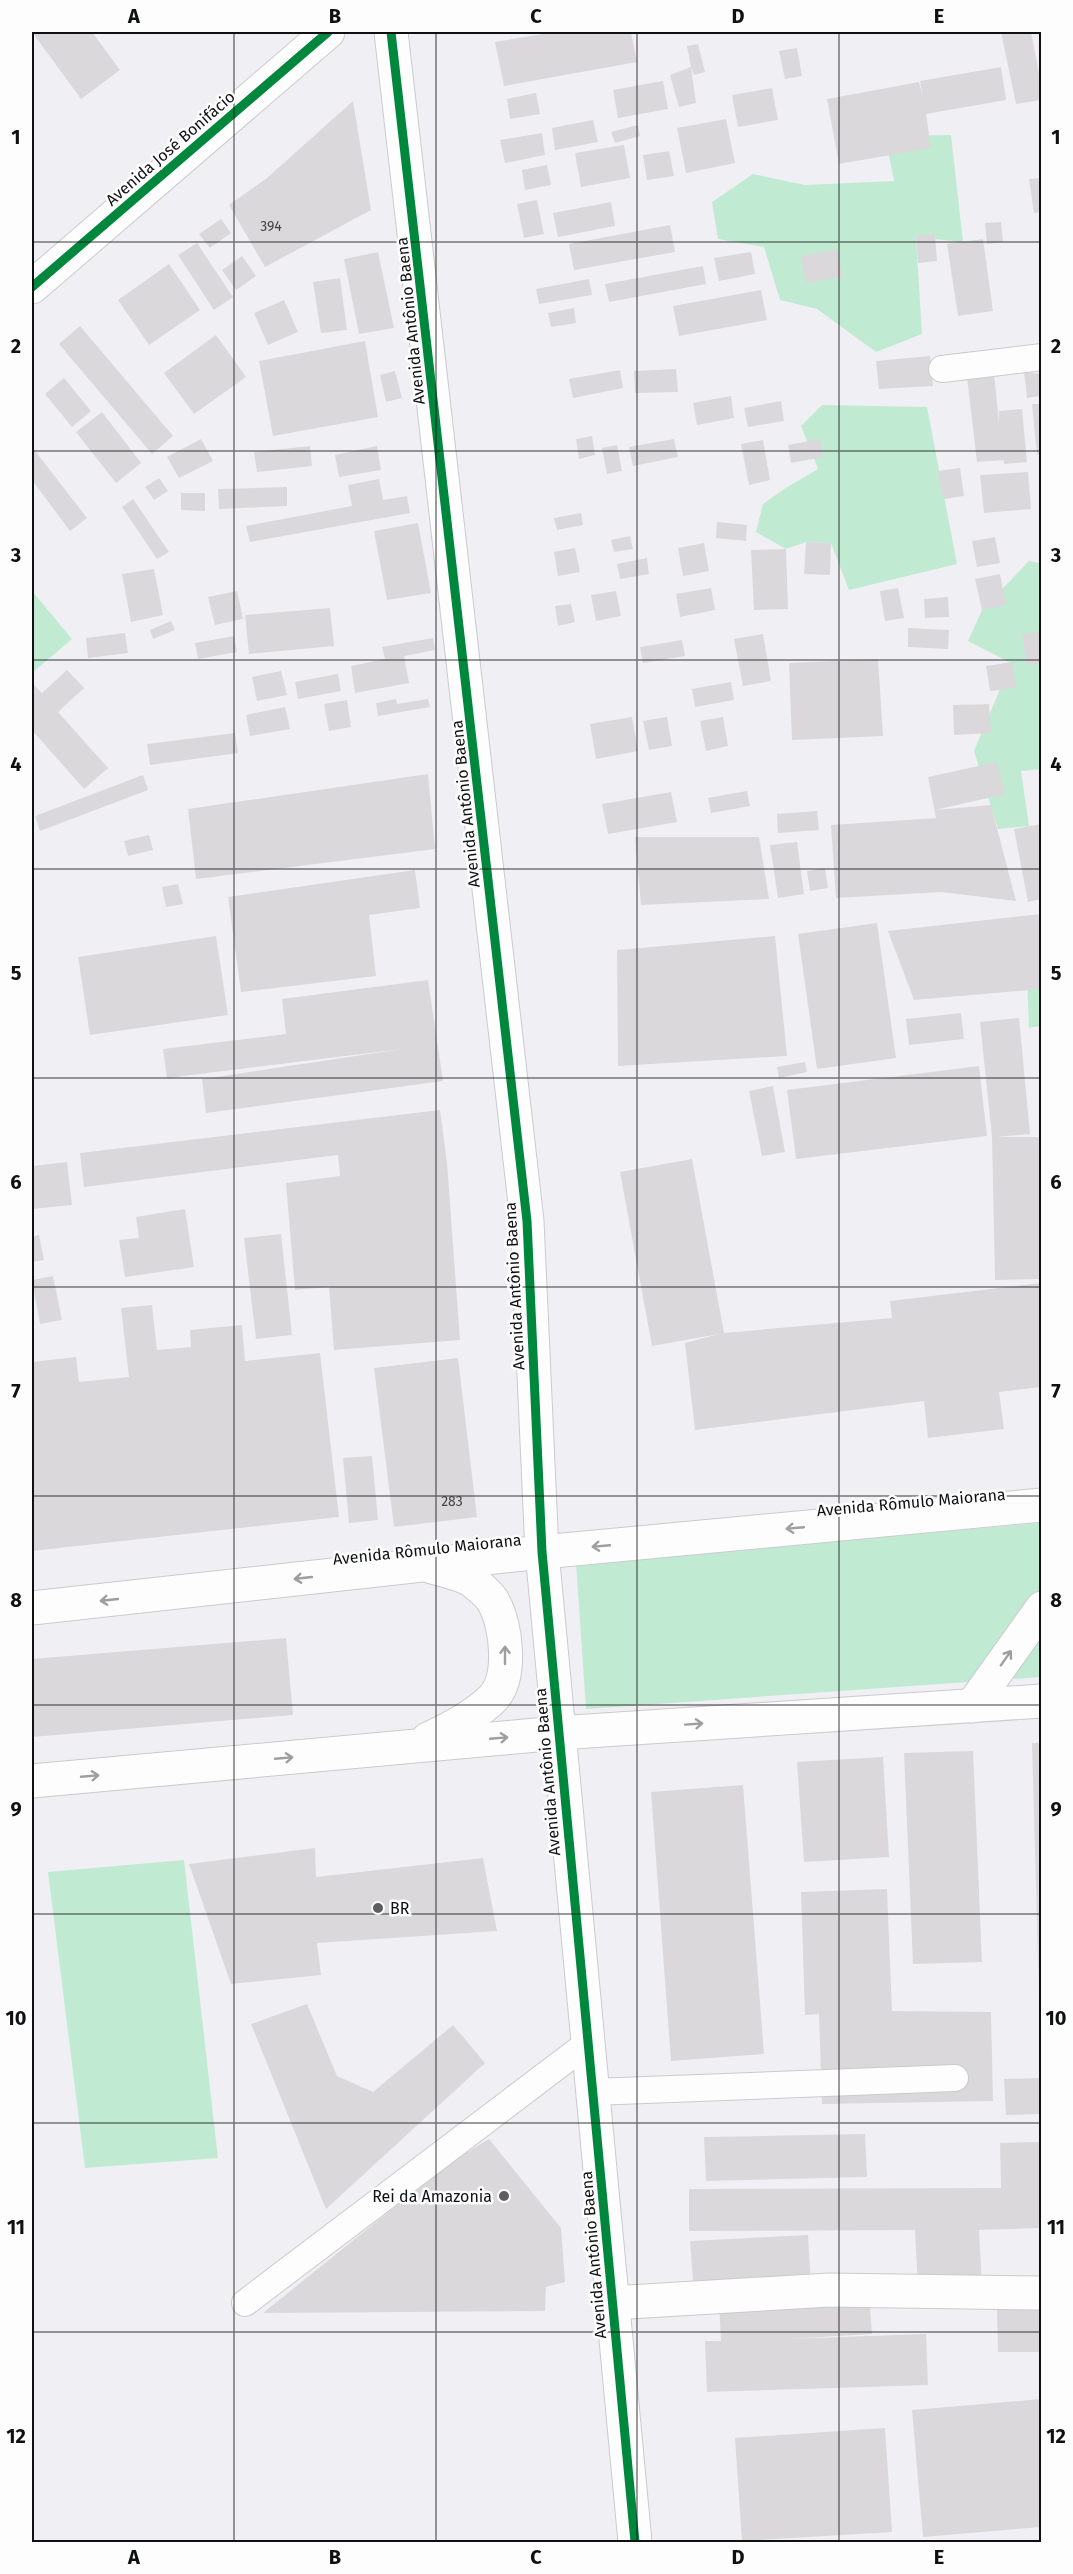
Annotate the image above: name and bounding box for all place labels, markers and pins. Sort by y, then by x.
place label: BR [390,1899,410,1918]
marker: BR [371,1901,385,1915]
place label: Rei da Amazonia [372,2187,492,2206]
marker: Rei da Amazonia [497,2189,511,2203]

